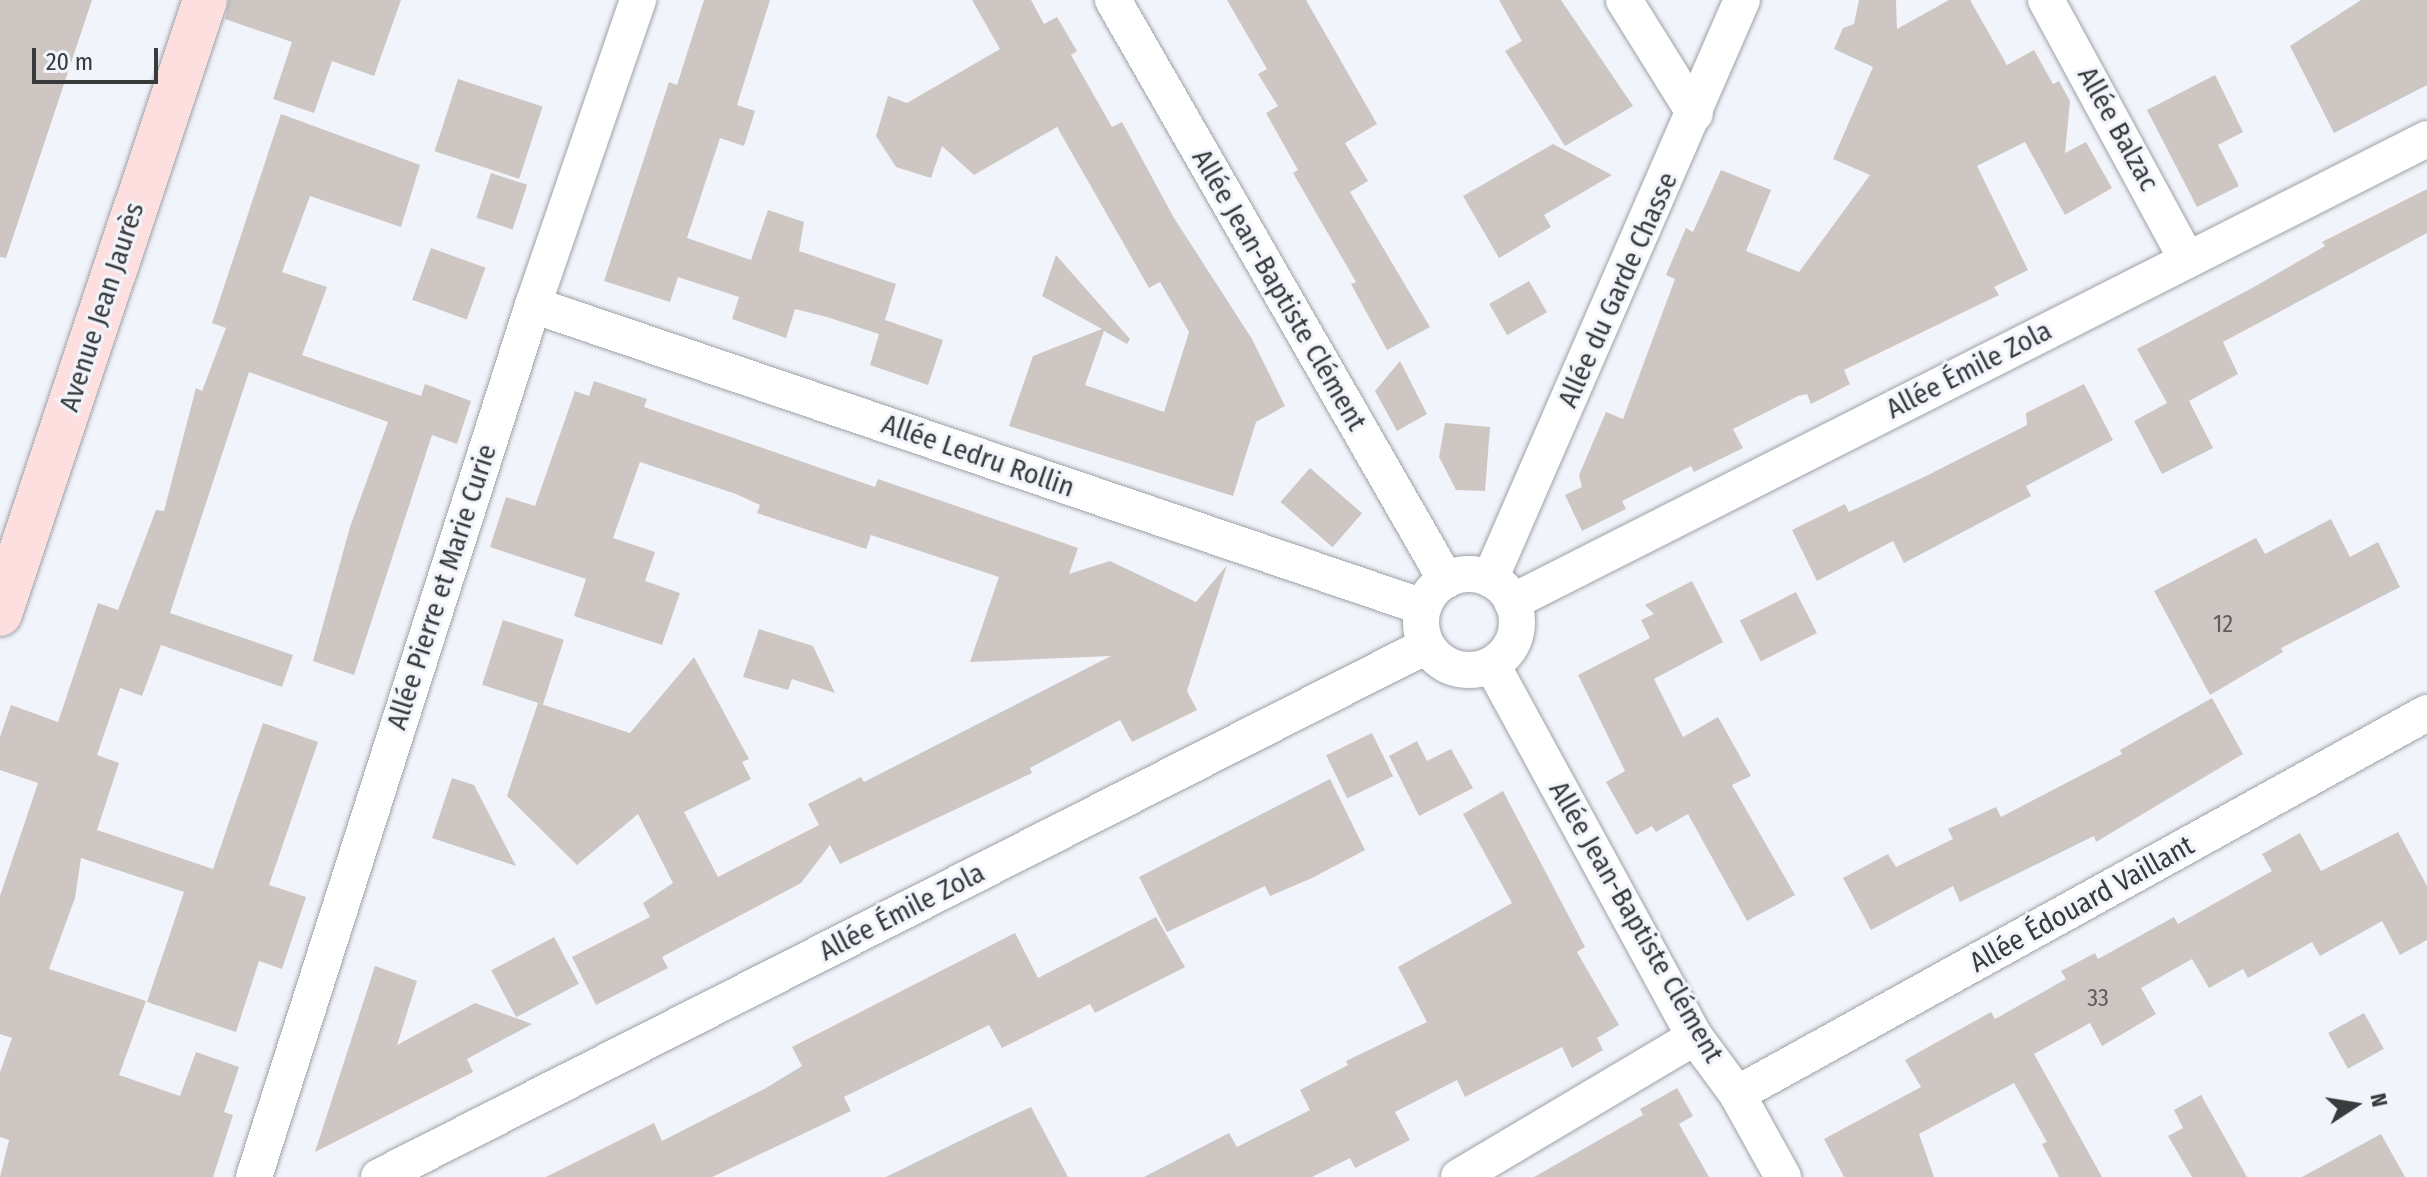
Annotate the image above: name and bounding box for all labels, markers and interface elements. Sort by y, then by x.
scale bar [36,32,162,82]
text: 20 m [46,48,93,76]
street label: Allée Balzac [2070,61,2166,197]
street label: Allée Jean-Baptiste Clément [1185,143,1373,437]
street label: Allée du Garde Chasse [1551,167,1685,413]
street label: Avenue Jean Jaurès [52,198,152,416]
street label: Allée Émile Zola [1881,314,2057,426]
street label: Allée Ledru Rollin [877,407,1079,505]
street label: Allée Pierre et Marie Curie [380,440,504,734]
house number: 12 [2213,611,2233,639]
street label: Allée Jean-Baptiste Clément [1542,775,1730,1069]
street label: Allée Édouard Vaillant [1964,828,2200,980]
street label: Allée Émile Zola [814,856,990,968]
house number: 33 [2087,985,2109,1013]
north arrow [2315,1065,2395,1145]
text: N [2364,1091,2394,1109]

